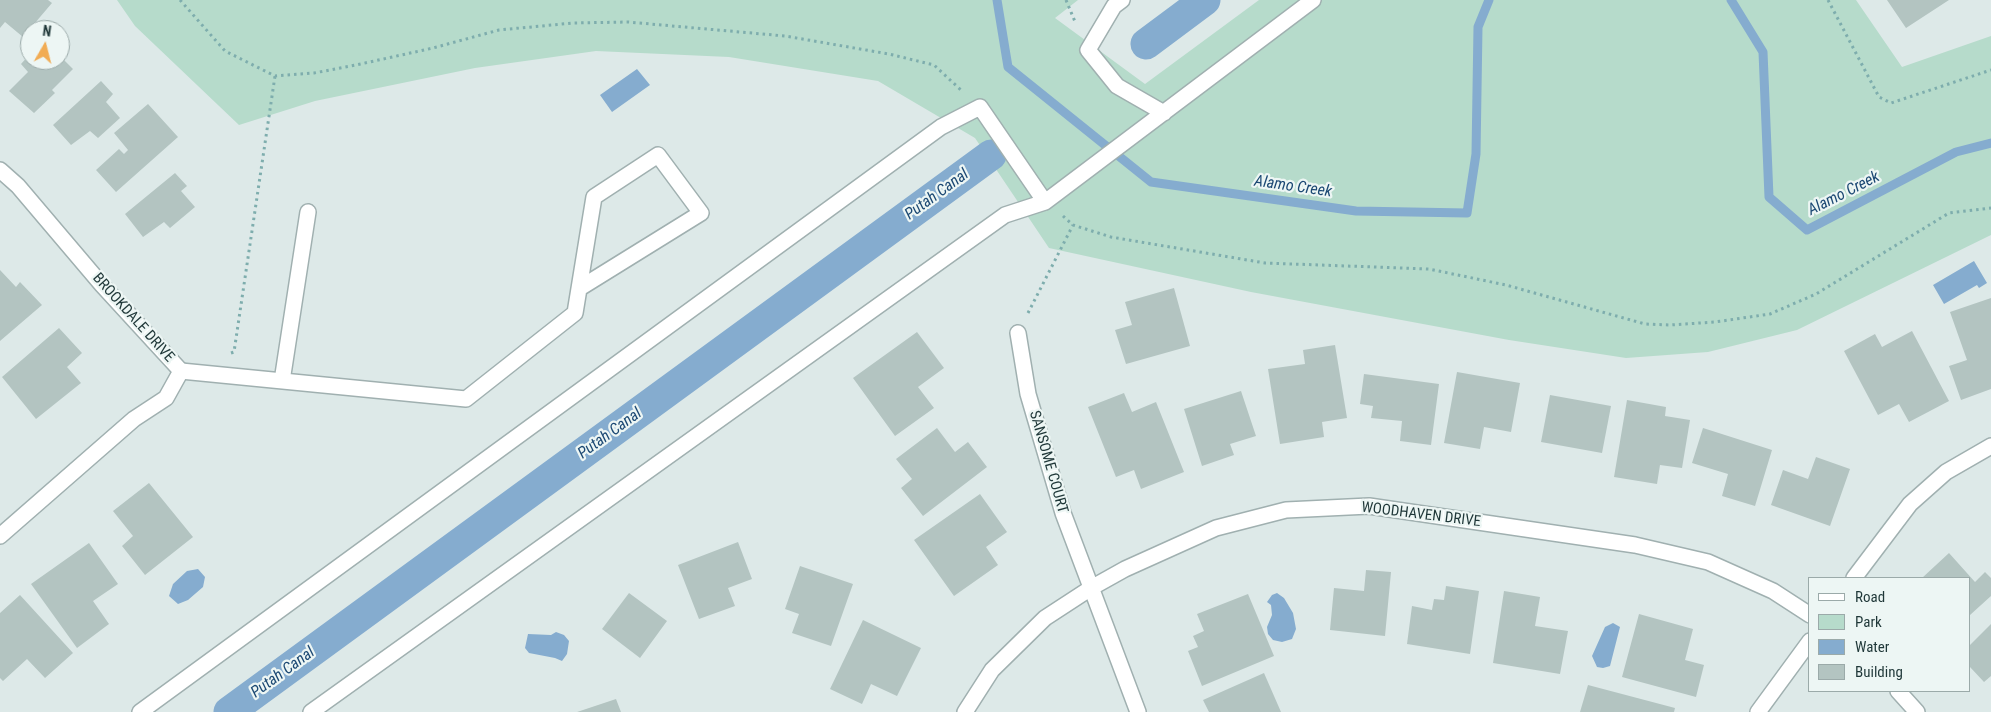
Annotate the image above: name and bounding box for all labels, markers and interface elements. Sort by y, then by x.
north arrow [20,20,70,70]
text: N [42,23,52,40]
water label: Putah Canal [901,165,973,225]
water label: Alamo Creek [1805,168,1883,220]
water label: Alamo Creek [1253,172,1333,202]
street label: BROOKDALE DRIVE [88,270,178,366]
water label: Putah Canal [574,404,646,464]
street label: SANSOME COURT [1025,409,1071,515]
street label: WOODHAVEN DRIVE [1360,499,1482,531]
legend [1808,577,1971,692]
text: Road [1855,588,1885,606]
text: Park [1855,613,1882,631]
text: Water [1855,638,1889,656]
water label: Putah Canal [247,643,319,703]
text: Building [1855,663,1903,681]

